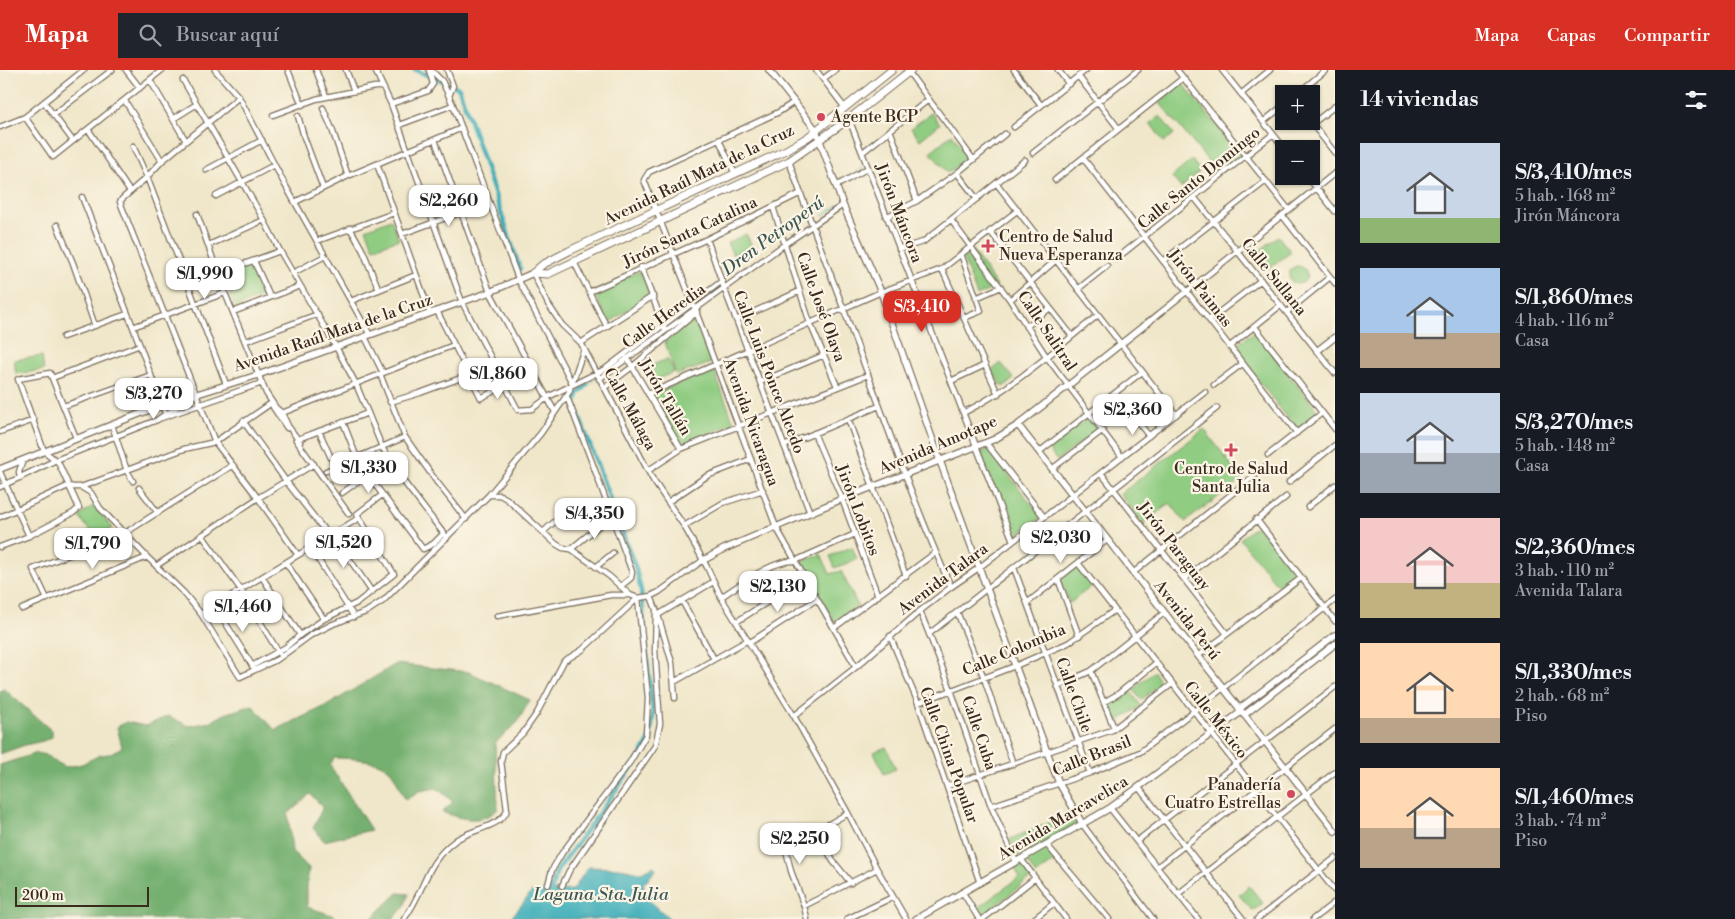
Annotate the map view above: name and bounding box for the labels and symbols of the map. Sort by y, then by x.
place label: Agente BCP [830,107,918,127]
marker: Agente BCP [815,111,827,123]
street label: Avenida Raúl Mata de la Cruz [600,120,797,230]
street label: Calle Santo Domingo [1134,122,1264,234]
street label: Jirón Máncora [870,159,927,266]
pin: S/2,260 [403,184,495,227]
water label: Dren Petroperú [717,191,829,281]
street label: Jirón Santa Catalina [619,192,761,272]
place label: Centro de Salud Nueva Esperanza [999,227,1124,265]
street label: Calle Sullana [1237,234,1312,320]
marker: Centro de Salud Nueva Esperanza [981,239,995,253]
street label: Jirón Paimas [1163,244,1237,331]
street label: Calle José Olaya [792,249,850,365]
pin: S/1,990 [159,258,251,300]
street label: Calle Heredia [618,279,710,353]
street label: Calle Salitral [1013,287,1081,375]
street label: Calle Luis Ponce Alcedo [729,288,809,456]
street label: Avenida Raúl Mata de la Cruz [230,289,435,377]
pin: S/3,410 [876,290,968,333]
street label: Jirón Tallán [634,354,696,440]
street label: Avenida Nicaragua [718,354,784,490]
pin: S/1,860 [452,358,544,400]
street label: Calle Málaga [599,364,661,455]
pin: S/3,270 [108,378,200,420]
pin: S/2,360 [1087,394,1179,436]
street label: Avenida Amotape [875,411,1000,479]
marker: Centro de Salud Santa Julia [1224,443,1238,457]
pin: S/1,330 [323,452,415,494]
place label: Centro de Salud Santa Julia [1174,459,1288,497]
street label: Jirón Lobitos [831,460,885,559]
street label: Jirón Paraguay [1132,497,1215,595]
pin: S/4,350 [549,498,641,540]
pin: S/2,030 [1015,522,1107,564]
pin: S/1,520 [298,526,390,569]
pin: S/1,790 [47,528,139,570]
street label: Avenida Talara [893,538,993,620]
pin: S/2,130 [732,570,824,613]
street label: Avenida Perú [1149,575,1224,664]
pin: S/1,460 [197,590,289,633]
street label: Calle Colombia [959,619,1069,681]
street label: Calle Chile [1051,655,1097,735]
street label: Calle México [1180,677,1252,763]
street label: Calle China Popular [915,684,983,826]
street label: Calle Cuba [957,693,1001,774]
street label: Calle Brasil [1050,731,1135,781]
street label: Avenida Marcavelica [993,771,1132,865]
place label: Panadería Cuatro Estrellas [1165,775,1282,813]
marker: Panadería Cuatro Estrellas [1285,788,1297,800]
pin: S/2,250 [754,822,846,865]
water label: Laguna Sta. Julia [532,883,670,906]
scale bar [15,884,149,907]

